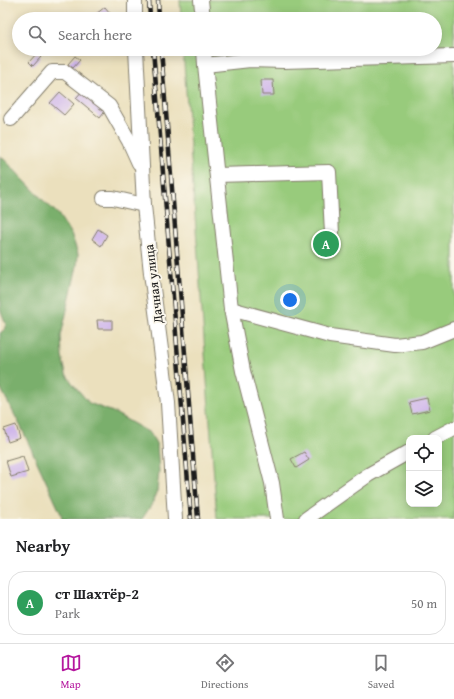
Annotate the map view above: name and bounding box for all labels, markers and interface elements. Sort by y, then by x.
search box [12,12,442,56]
icon: search [26,23,48,45]
text: Search here [58,24,132,45]
pin: A [313,229,339,259]
street label: Дачная улица [139,242,168,326]
your location [280,290,300,310]
map controls [406,435,442,507]
button: locate [406,435,442,471]
button: layers [406,471,442,507]
text: Nearby [16,533,70,558]
text: ст Шахтёр-2 [55,583,139,604]
text: A [26,594,34,613]
text: 50 m [411,594,437,613]
text: Park [55,604,80,623]
tab: Map [60,652,82,692]
tab: Directions [201,652,248,692]
tab: Saved [368,652,394,692]

